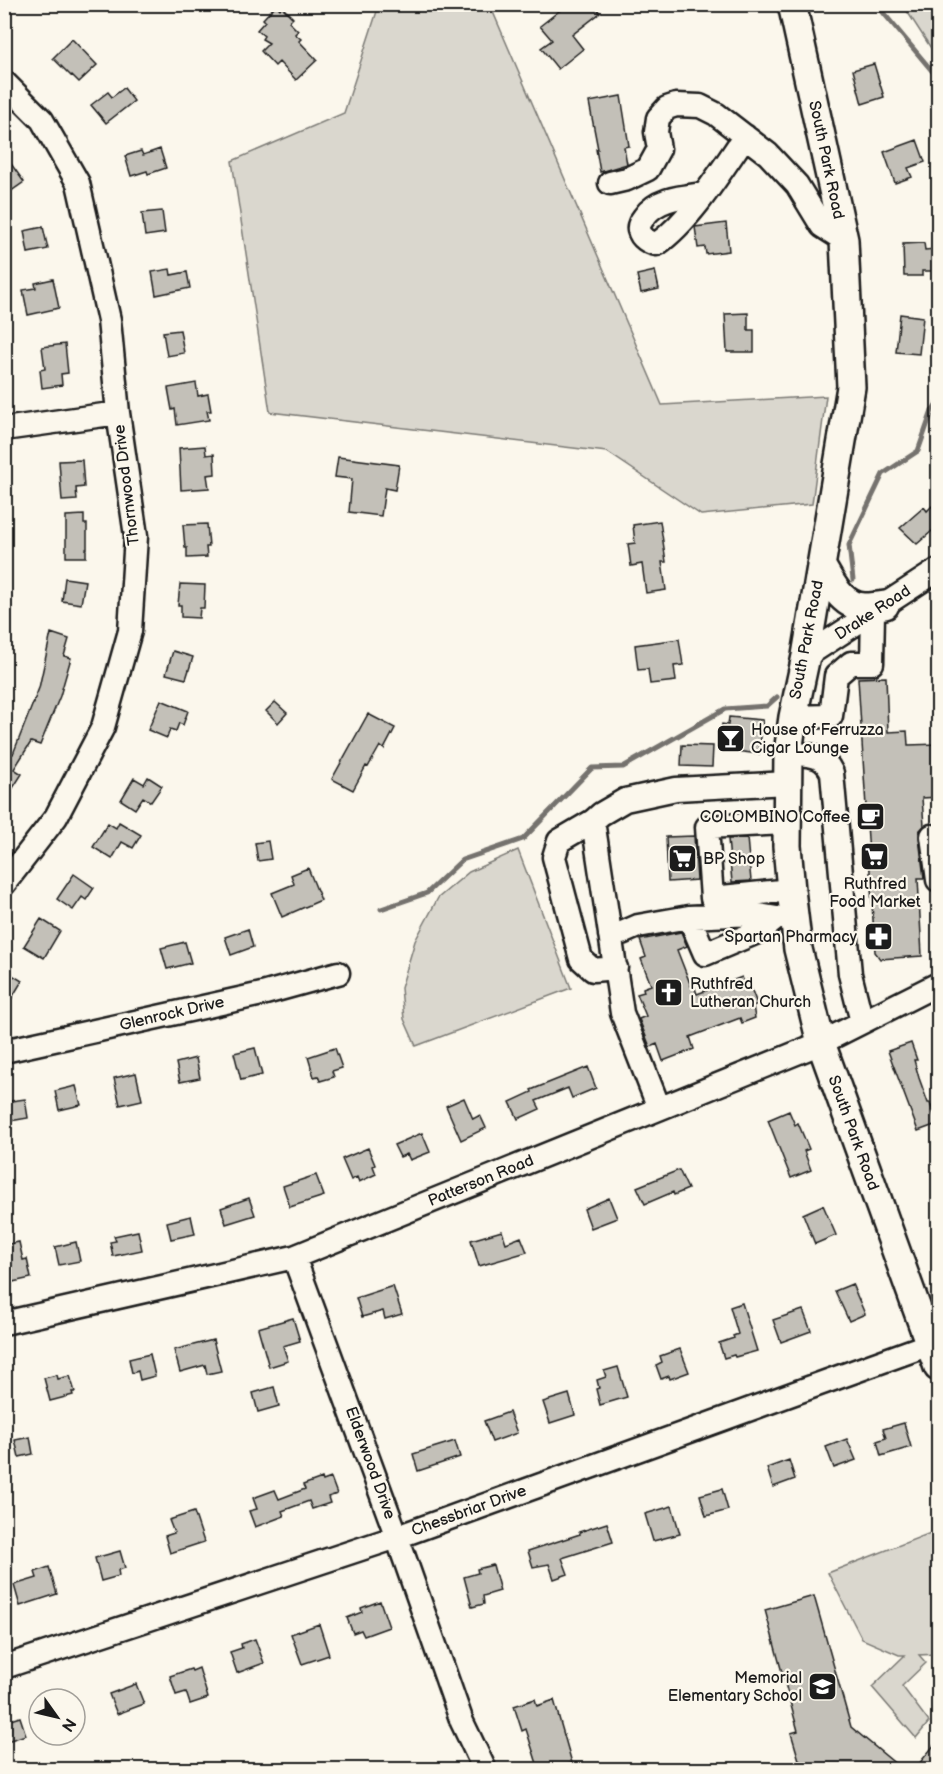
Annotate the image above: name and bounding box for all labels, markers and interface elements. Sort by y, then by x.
street label: South Park Road [804,99,848,221]
street label: Thornwood Drive [110,423,144,547]
street label: South Park Road [786,579,828,701]
street label: Drake Road [832,582,914,644]
place label: House of Ferruzza Cigar Lounge [751,721,884,758]
bar icon: House of Ferruzza Cigar Lounge [714,723,746,755]
cafe icon: COLOMBINO Coffee [855,801,887,833]
place label: COLOMBINO Coffee [700,808,851,827]
supermarket icon: Ruthfred Food Market [859,840,891,872]
supermarket icon: BP Shop [666,843,698,875]
place label: BP Shop [703,850,765,869]
place label: Ruthfred Food Market [829,875,921,912]
pharmacy icon: Spartan Pharmacy [862,921,894,953]
place label: Spartan Pharmacy [725,928,858,947]
place label: Ruthfred Lutheran Church [690,975,811,1012]
church icon: Ruthfred Lutheran Church [653,977,685,1009]
street label: Glenrock Drive [118,993,227,1035]
street label: South Park Road [823,1073,883,1193]
street label: Patterson Road [425,1151,537,1211]
street label: Elderwood Drive [341,1404,399,1522]
street label: Chessbriar Drive [409,1481,530,1541]
place label: Memorial Elementary School [668,1669,802,1706]
school or university icon: Memorial Elementary School [807,1671,839,1703]
north arrow [27,1687,87,1747]
text: N [57,1714,79,1735]

